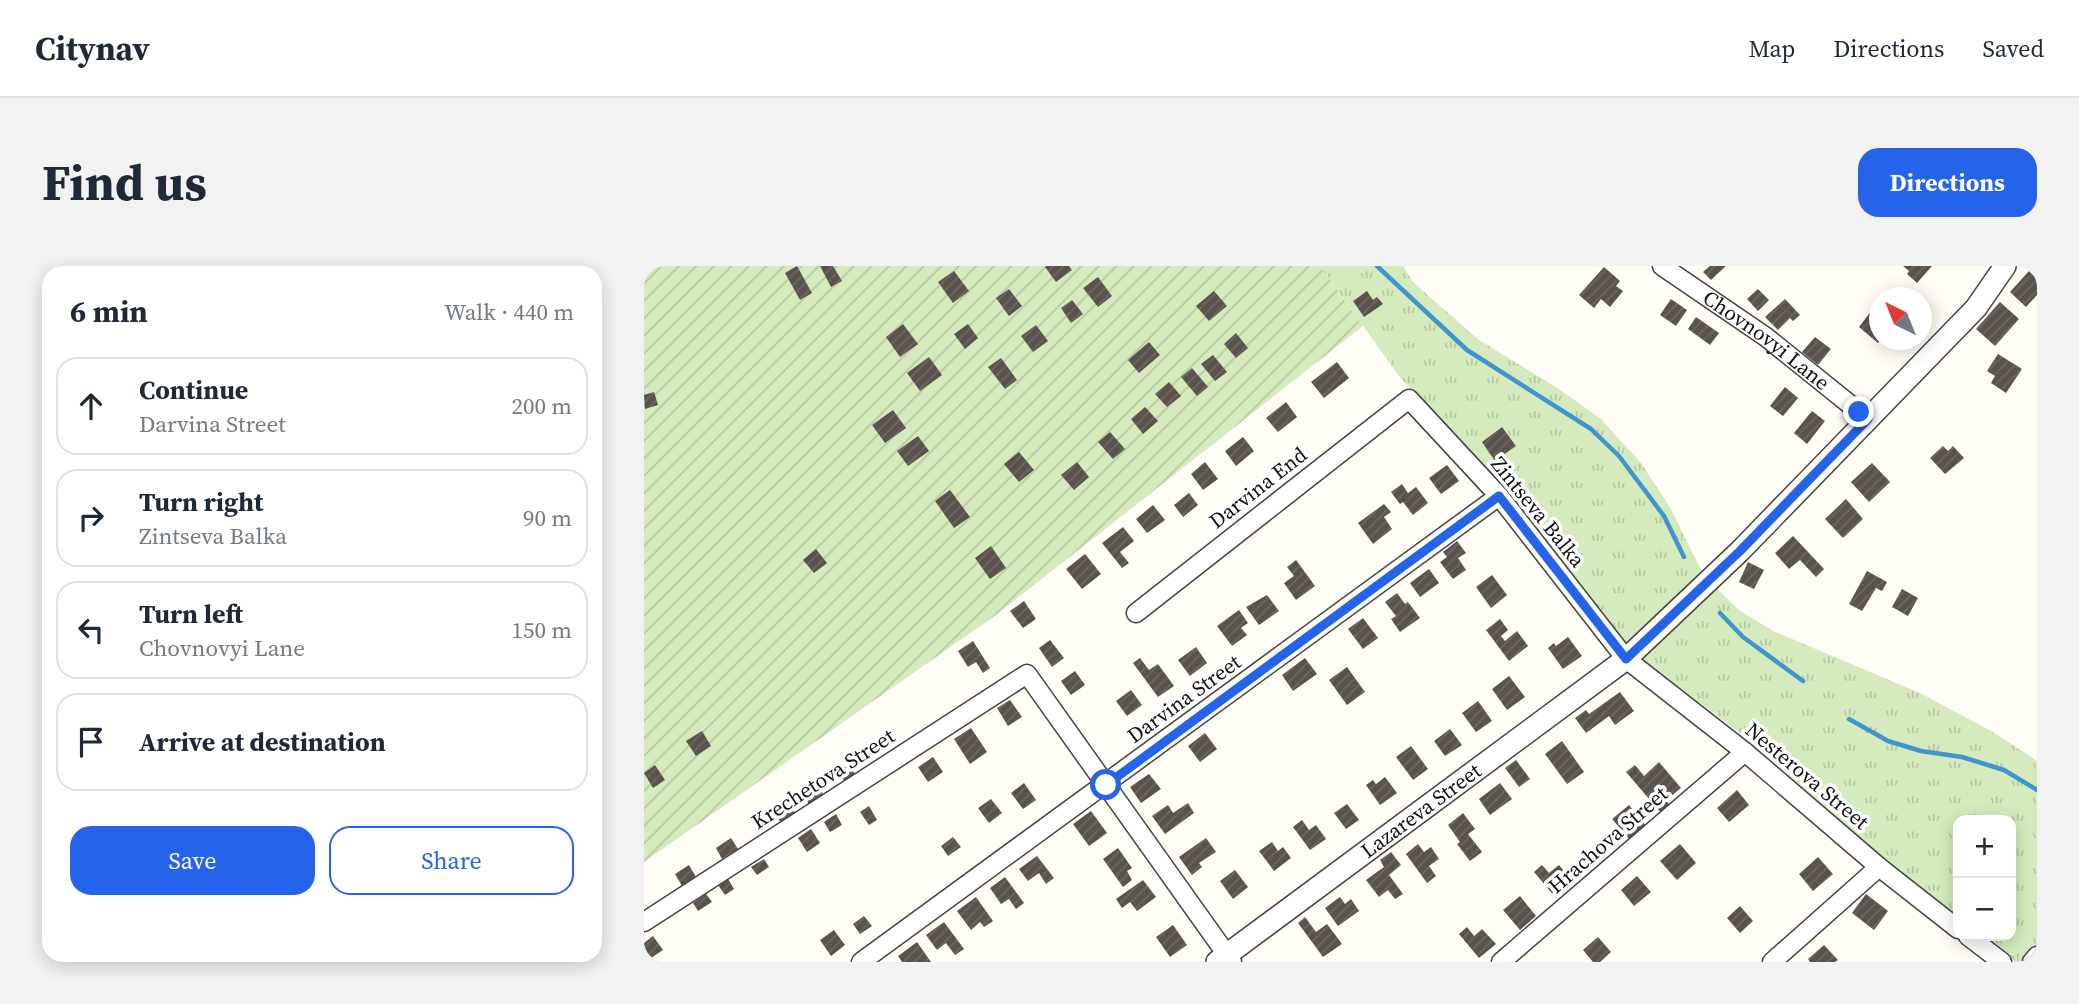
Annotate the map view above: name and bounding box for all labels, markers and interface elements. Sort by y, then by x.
text: Citynav [35,26,150,71]
text: Map [1748,32,1795,65]
text: Directions [1833,32,1944,65]
text: Saved [1982,32,2044,65]
button: Directions [1858,148,2037,217]
text: Find us [42,149,207,216]
street label: Chovnovyi Lane [1697,283,1836,397]
north arrow [1869,287,1932,350]
text: 6 min [70,291,148,332]
text: Walk · 440 m [444,296,574,328]
text: Continue [139,372,248,408]
icon: ahead [72,387,110,425]
text: 200 m [511,390,572,422]
route end [1843,396,1874,427]
text: Darvina Street [139,408,286,440]
street label: Darvina End [1203,440,1313,535]
street label: Zintseva Balka [1485,450,1592,574]
text: Turn right [139,484,263,520]
icon: right [72,499,110,537]
text: 90 m [523,502,572,534]
text: Zintseva Balka [139,520,287,552]
text: Turn left [139,596,243,632]
icon: left [72,611,110,649]
text: 150 m [511,614,572,646]
text: Chovnovyi Lane [139,632,305,664]
street label: Darvina Street [1121,647,1247,750]
street label: Nesterova Street [1739,715,1875,836]
street label: Krechetova Street [746,721,900,836]
icon: arrive [72,723,110,761]
text: Arrive at destination [139,724,386,760]
street label: Lazareva Street [1355,756,1487,865]
route start [1090,769,1121,800]
street label: Hrachova Street [1541,779,1674,900]
map controls [1953,815,2016,941]
button: + [1953,815,2016,878]
button: Save [70,826,315,895]
button: Share [329,826,574,895]
button: − [1953,878,2016,941]

